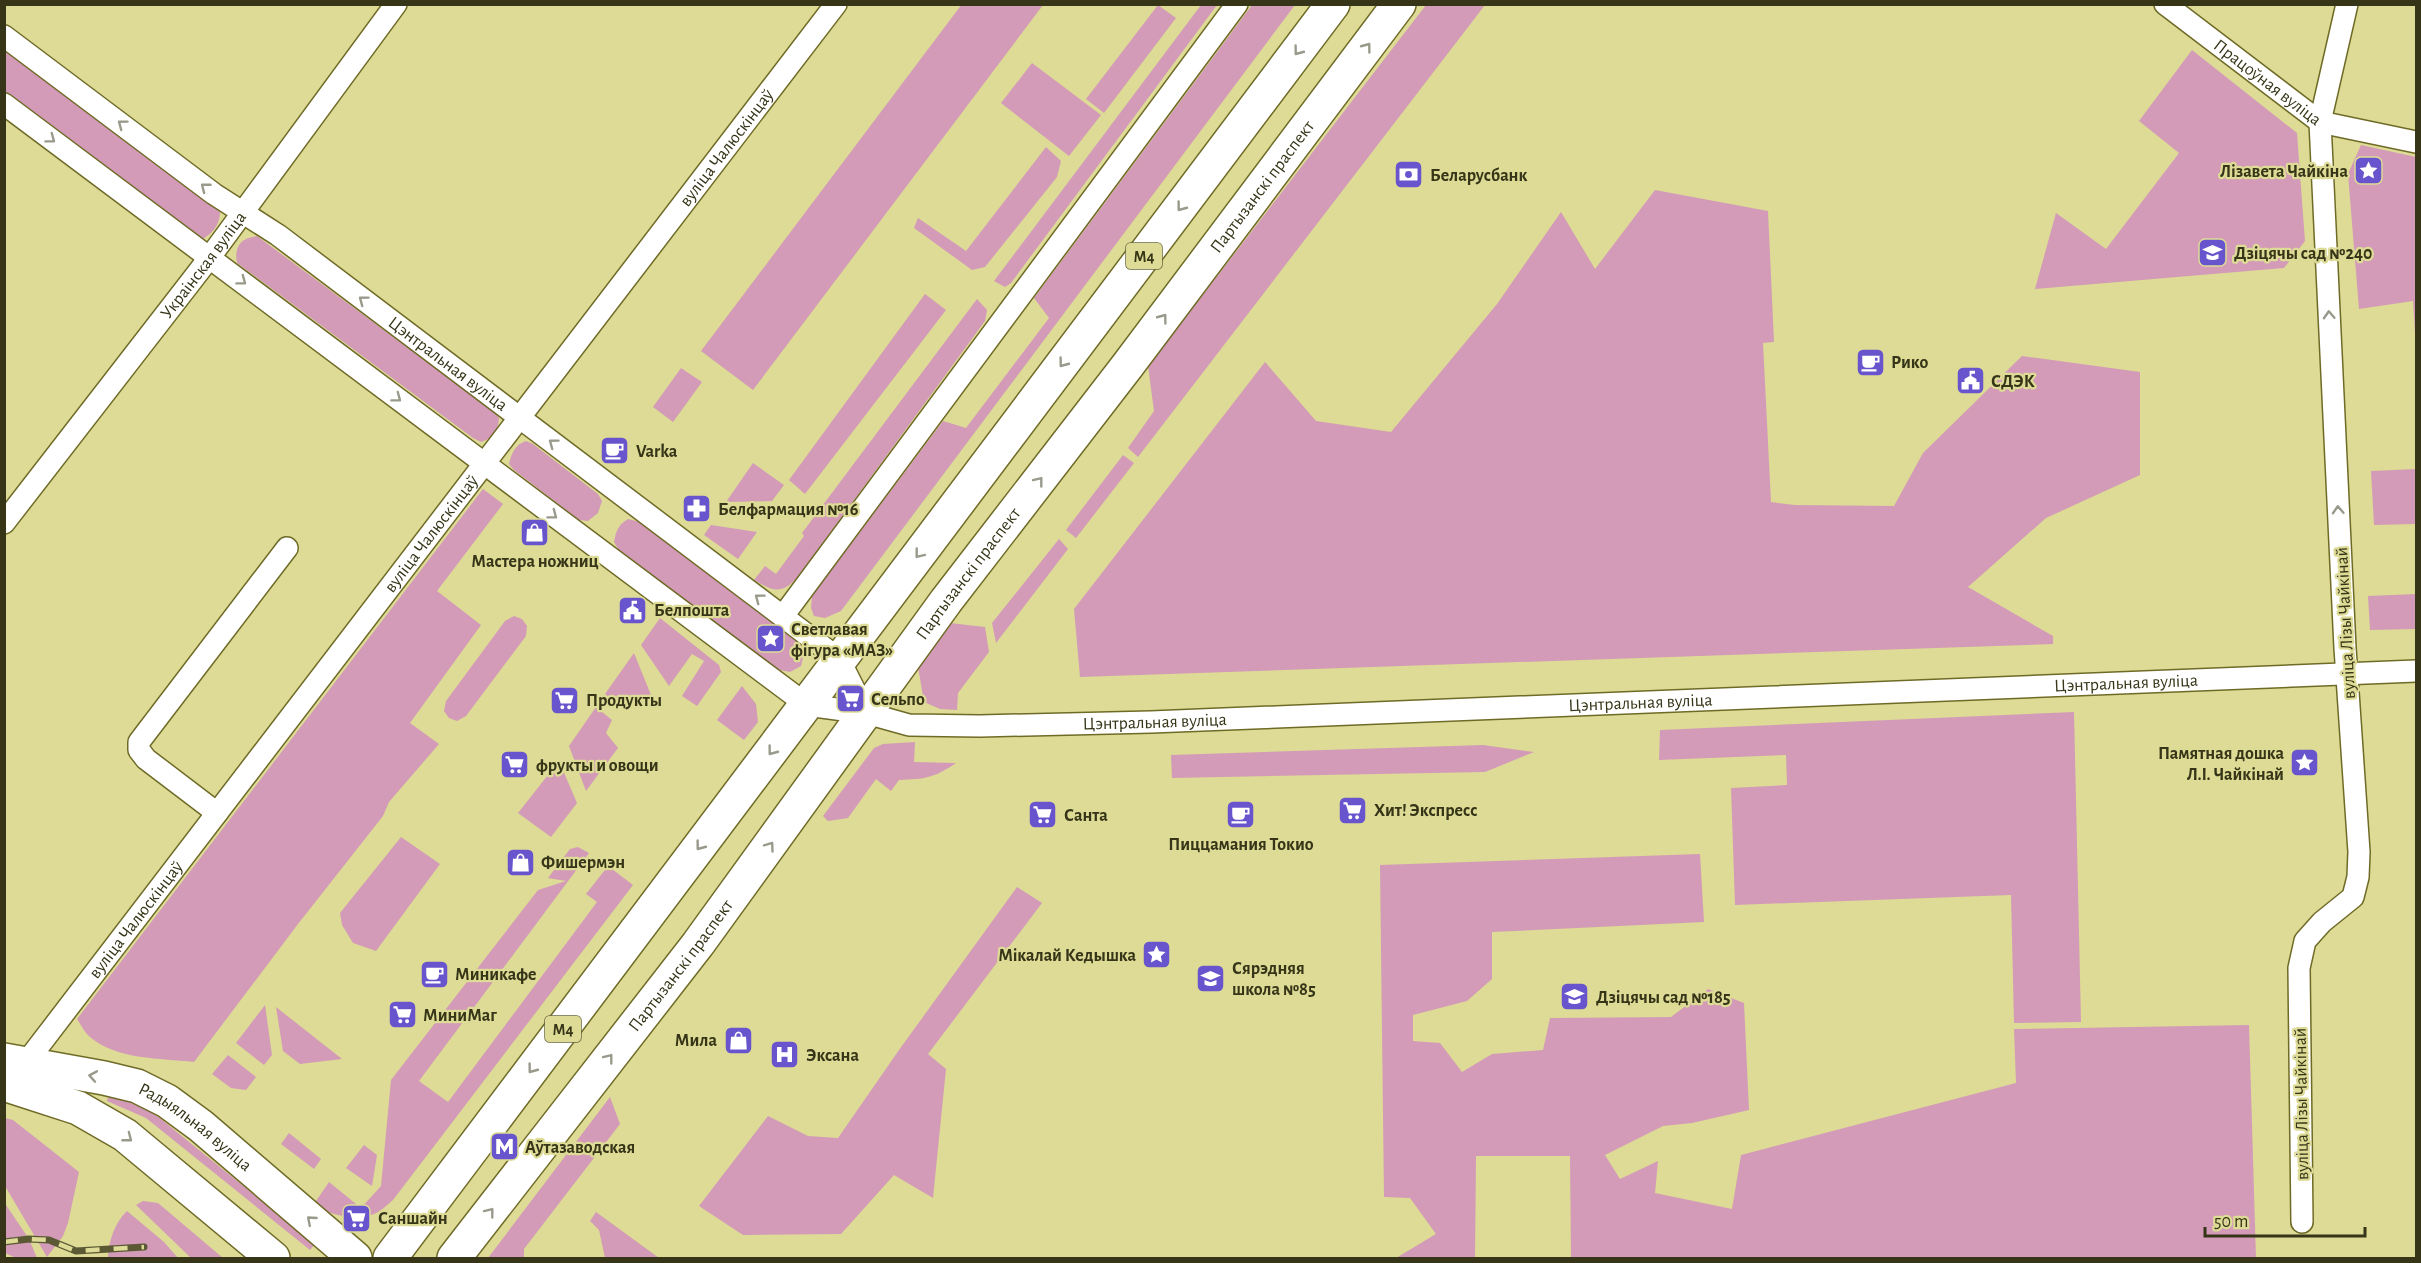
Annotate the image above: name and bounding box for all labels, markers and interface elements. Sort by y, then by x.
street label: Працоўная вуліца [2210,36,2324,130]
one-way arrow [1359,43,1370,54]
one-way arrow [1294,45,1305,56]
street label: вуліца Чалюскінцаў [677,86,778,210]
street label: Партызанскі праспект [1207,117,1318,257]
one-way arrow [118,120,129,131]
one-way arrow [45,132,56,143]
place icon: Лізавета Чайкіна [2353,155,2385,187]
bank icon: Беларусбанк [1393,159,1425,191]
place label: Лізавета Чайкіна [2220,163,2348,181]
place label: Беларусбанк [1430,167,1527,185]
one-way arrow [201,183,212,194]
one-way arrow [1177,201,1188,212]
street label: Украінская вуліца [158,209,250,322]
school or university icon: Дзіцячы сад №240 [2197,237,2229,269]
road number: М4 [1126,243,1162,269]
place label: Дзіцячы сад №240 [2234,245,2372,263]
one-way arrow [235,273,246,284]
one-way arrow [359,297,370,308]
one-way arrow [2322,311,2335,320]
street label: Цэнтральная вуліца [385,314,510,415]
one-way arrow [1156,314,1167,325]
cafe icon: Рико [1854,346,1886,378]
place label: Рико [1891,354,1929,372]
one-way arrow [1060,357,1071,368]
public building icon: СДЭК [1954,365,1986,397]
place label: СДЭК [1991,373,2035,391]
one-way arrow [391,391,402,402]
cafe icon: Varka [599,435,631,467]
one-way arrow [548,439,559,450]
place label: Varka [636,443,678,461]
street label: вуліца Чалюскінцаў [381,472,482,596]
one-way arrow [1031,476,1042,487]
pharmacy icon: Белфармация №16 [681,493,713,525]
place label: Белфармация №16 [718,501,859,519]
street label: Партызанскі праспект [913,504,1025,643]
one-way arrow [2332,505,2345,514]
one-way arrow [546,508,557,519]
shop icon: Мастера ножниц [519,516,551,548]
street label: вуліца Лізы Чайкінай [2333,546,2359,699]
one-way arrow [915,548,926,559]
place label: Мастера ножниц [471,553,599,571]
public building icon: Белпошта [617,594,649,626]
one-way arrow [754,595,765,606]
place label: Белпошта [654,602,730,620]
place label: Светлавая фігура «МАЗ» [791,621,893,660]
place icon: Светлавая фігура «МАЗ» [754,623,786,655]
street label: Цэнтральная вуліца [2054,672,2198,696]
supermarket icon: Сельпо [834,683,866,715]
supermarket icon: Продукты [549,684,581,716]
place label: Сельпо [871,691,925,709]
street label: Цэнтральная вуліца [1568,691,1713,715]
place label: Продукты [586,692,662,710]
street label: Цэнтральная вуліца [1082,711,1227,734]
one-way arrow [768,745,779,756]
place label: Памятная дошка Л.І. Чайкінай [2158,745,2284,784]
place icon: Памятная дошка Л.І. Чайкінай [2289,747,2321,779]
supermarket icon: фрукты и овощи [499,749,531,781]
place label: фрукты и овощи [536,757,659,775]
supermarket icon: Хит! Экспресс [1337,794,1369,826]
supermarket icon: Санта [1027,799,1059,831]
cafe icon: Пиццамания Токио [1225,799,1257,831]
place label: Хит! Экспресс [1374,802,1478,820]
place label: Санта [1064,807,1108,825]
place label: Пиццамания Токио [1168,836,1314,854]
one-way arrow [696,840,707,851]
one-way arrow [763,841,774,852]
shop icon: Фишермэн [504,846,536,878]
place label: Фишермэн [541,854,625,872]
street label: вуліца Чалюскінцаў [86,858,187,982]
street label: Партызанскі праспект [626,896,737,1035]
place icon: Мікалай Кедышка [1141,939,1173,971]
place label: Мікалай Кедышка [998,947,1136,965]
cafe icon: Миникафе [418,958,450,990]
place label: Сярэдняя школа №85 [1232,960,1316,999]
school or university icon: Сярэдняя школа №85 [1195,962,1227,994]
place label: Миникафе [455,966,537,984]
school or university icon: Дзіцячы сад №185 [1559,981,1591,1013]
place label: Дзіцячы сад №185 [1596,989,1731,1007]
supermarket icon: МиниМаг [386,999,418,1031]
place label: МиниМаг [423,1007,497,1025]
road number: М4 [545,1016,581,1042]
shop icon: Мила [722,1024,754,1056]
street label: вуліца Лізы Чайкінай [2292,1028,2312,1180]
place label: Мила [675,1032,717,1050]
hospital icon: Эксана [769,1039,801,1071]
place label: Эксана [806,1047,859,1065]
one-way arrow [602,1054,613,1065]
one-way arrow [529,1063,540,1074]
one-way arrow [88,1070,97,1082]
street label: Радыяльная вуліца [135,1080,255,1175]
one-way arrow [121,1131,132,1142]
metro station icon: Аўтазаводская [488,1131,520,1163]
place label: Аўтазаводская [525,1139,635,1157]
scale bar [2205,1200,2366,1238]
supermarket icon: Саншайн [341,1202,373,1234]
one-way arrow [482,1208,493,1219]
place label: Саншайн [378,1210,448,1228]
text: 50 m [2214,1213,2248,1231]
one-way arrow [307,1216,318,1227]

